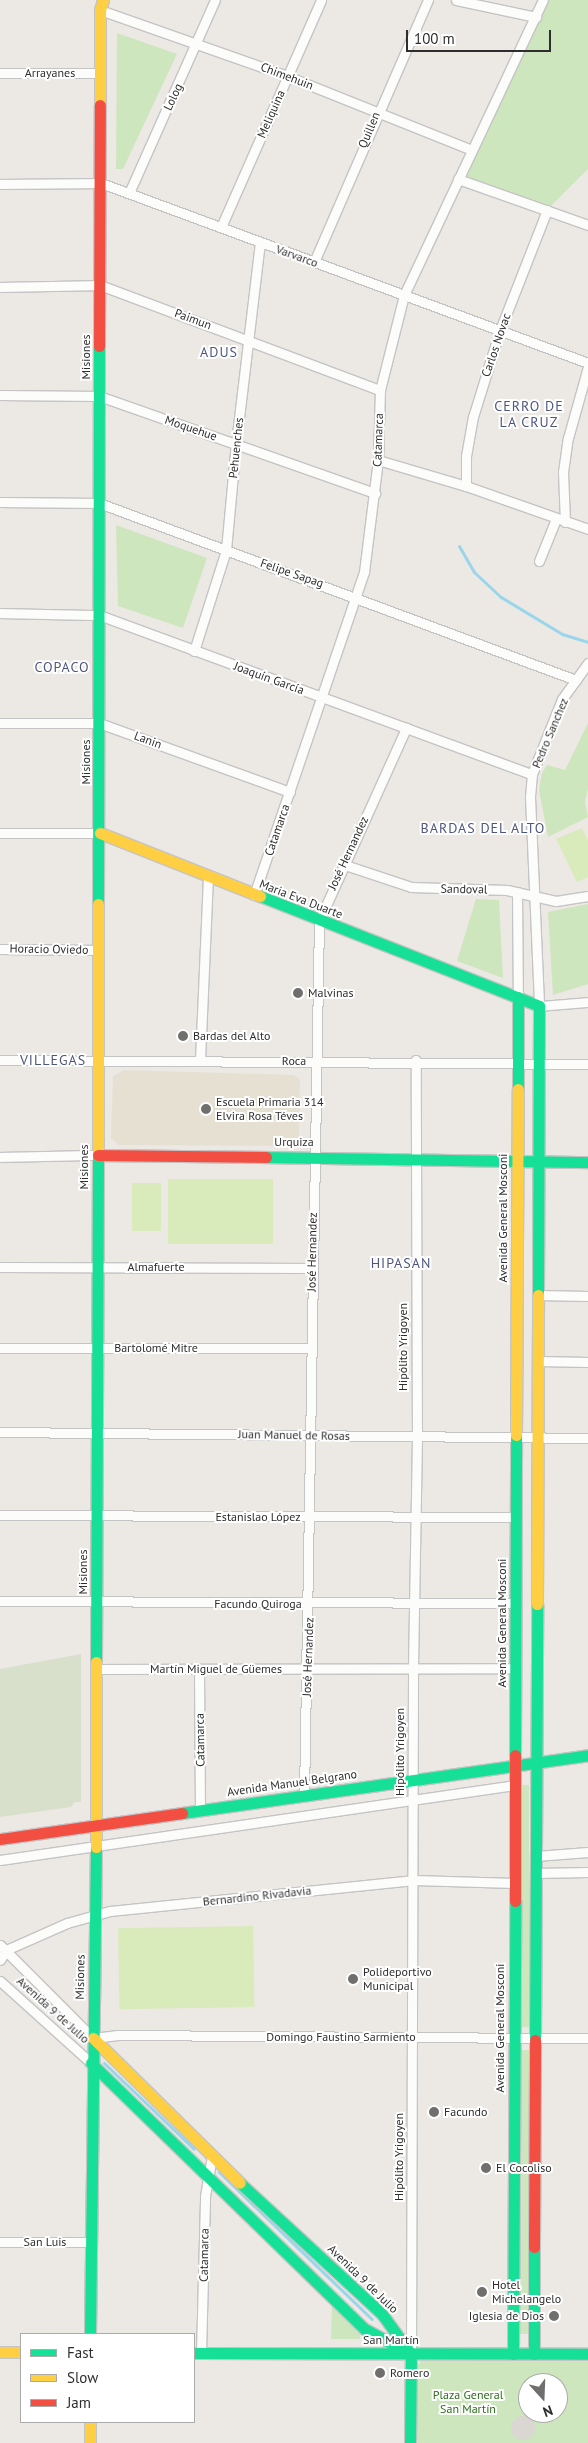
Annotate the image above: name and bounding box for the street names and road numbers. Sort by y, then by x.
street label: Chimehuin [259,59,315,93]
street label: Arrayanes [25,66,75,80]
street label: Lolog [160,81,186,113]
street label: Meliquina [254,88,288,140]
street label: Quillen [355,110,383,150]
street label: Varvarco [274,242,320,270]
street label: Paimun [173,306,213,332]
street label: Carlos Novac [478,311,514,379]
street label: Misiones [79,334,93,380]
street label: Moquehue [163,412,219,444]
street label: Catamarca [370,413,386,467]
street label: Pehuenches [226,417,246,479]
street label: Felipe Sapag [258,555,326,591]
street label: Joaquín García [232,659,306,697]
street label: Pedro Sanchez [529,696,571,770]
street label: Lanin [132,728,164,752]
street label: Misiones [79,739,93,785]
street label: Catamarca [261,802,293,858]
street label: José Hernandez [325,814,371,892]
street label: Maria Eva Duarte [257,877,345,921]
street label: Sandoval [440,881,488,897]
street label: Horacio Oviedo [9,941,89,957]
street label: Roca [282,1054,306,1068]
street label: Urquiza [274,1135,314,1149]
street label: Misiones [77,1144,91,1190]
street label: Avenida General Mosconi [496,1154,510,1282]
street label: José Hernandez [304,1212,320,1292]
street label: Almafuerte [127,1260,185,1274]
street label: Hipólito Yrigoyen [396,1303,410,1391]
street label: Bartolomé Mitre [114,1341,198,1355]
street label: Juan Manuel de Rosas [238,1427,350,1443]
street label: Estanislao López [215,1510,301,1524]
street label: Misiones [76,1549,90,1595]
street label: Avenida General Mosconi [495,1559,509,1687]
street label: Facundo Quiroga [214,1597,302,1611]
street label: José Hernandez [299,1617,317,1697]
street label: Martín Miguel de Güemes [150,1662,282,1676]
street label: Hipólito Yrigoyen [393,1708,407,1796]
street label: Catamarca [192,1713,208,1767]
street label: Avenida Manuel Belgrano [226,1767,358,1799]
street label: Bernardino Rivadavia [202,1883,312,1909]
street label: Misiones [72,1954,88,2000]
street label: Avenida General Mosconi [493,1964,507,2092]
street label: Avenida 9 de Julio [14,1974,92,2046]
street label: Domingo Faustino Sarmiento [266,2030,416,2044]
street label: Hipólito Yrigoyen [392,2113,406,2201]
street label: Catamarca [196,2228,212,2282]
street label: San Luis [24,2235,66,2249]
street label: Avenida 9 de Julio [325,2242,401,2316]
street label: San Martín [363,2333,419,2347]

